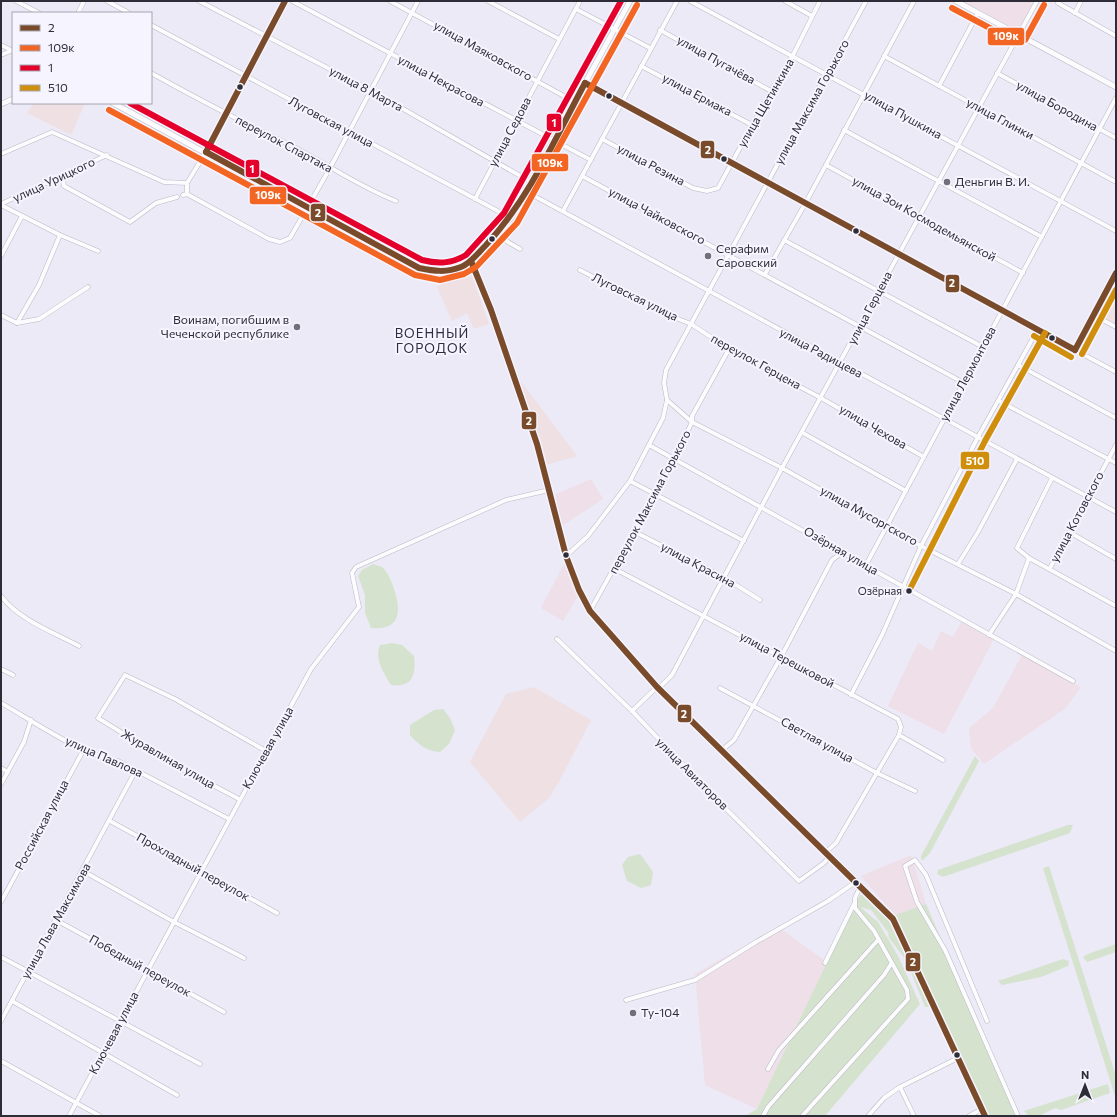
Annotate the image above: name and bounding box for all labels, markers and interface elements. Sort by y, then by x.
legend [12,12,152,104]
street label: улица Маяковского [432,17,535,83]
text: 2 [48,20,55,34]
line badge: 109к [987,27,1025,46]
text: 109к [993,29,1019,42]
street label: улица Пугачёва [675,32,758,86]
street label: улица Максима Горького [771,37,851,166]
text: 109к [48,40,75,54]
street label: улица Некрасова [396,51,487,109]
street label: улица Щетинкина [734,56,796,149]
text: 1 [48,60,53,74]
street label: улица 8 Марта [327,63,406,113]
street label: улица Ермака [660,70,735,118]
street label: улица Бородина [1014,77,1101,133]
text: 510 [48,80,68,94]
unlabelled marker [235,82,245,92]
street label: улица Пушкина [862,87,945,141]
unlabelled marker [604,91,614,101]
street label: Луговская улица [287,93,376,149]
street label: улица Седова [485,94,533,169]
street label: улица Глинки [964,94,1037,142]
street label: переулок Спартака [234,112,335,175]
line badge: 1 [546,113,562,132]
text: 1 [552,116,557,129]
street label: улица Резина [615,140,688,188]
line badge: 2 [700,140,715,159]
text: 2 [705,143,711,156]
line badge: 109к [531,153,569,172]
street label: улица Урицкого [10,154,97,204]
unlabelled marker [719,154,729,164]
text: 109к [537,156,563,169]
line badge: 1 [245,159,260,178]
text: 1 [250,162,255,175]
street label: улица Зои Космодемьянской [850,173,999,264]
place label: Деньгин В. И. [955,174,1030,188]
marker: Деньгин В. И. [942,177,952,187]
street label: улица Чайковского [607,184,708,247]
line badge: 109к [249,186,287,205]
text: 109к [255,188,281,201]
line badge: 2 [310,203,326,222]
text: 2 [315,206,321,219]
unlabelled marker [851,226,861,236]
unlabelled marker [487,234,497,244]
place label: Серафим Саровский [716,241,777,269]
marker: Серафим Саровский [703,251,713,261]
street label: Луговская улица [590,269,681,323]
street label: улица Герцена [844,269,894,346]
line badge: 2 [945,274,960,293]
text: 2 [949,276,955,289]
place label: Воинам, погибшим в Чеченской республике [161,312,289,340]
marker: Воинам, погибшим в Чеченской республике [292,322,302,332]
street label: улица Радищева [778,324,865,380]
street label: улица Лермонтова [936,324,998,423]
district label: ВОЕННЫЙ ГОРОДОК [395,325,469,356]
street label: переулок Герцена [709,331,804,392]
unlabelled marker [1047,333,1057,343]
street label: улица Чехова [837,401,910,451]
line badge: 2 [521,411,537,430]
text: 2 [526,414,532,427]
street label: переулок Максима Горького [605,427,693,576]
line badge: 510 [960,451,990,470]
text: 510 [966,454,984,467]
street label: улица Котовского [1046,469,1106,564]
street label: улица Мусоргского [818,483,921,548]
street label: Озёрная улица [802,523,881,577]
street label: улица Красина [659,539,738,590]
unlabelled marker [561,550,571,560]
place label: Озёрная [858,584,902,597]
marker: Озёрная [904,586,914,596]
street label: улица Терешковой [738,628,837,690]
street label: Ключевая улица [239,704,295,791]
line badge: 2 [677,704,692,723]
text: 2 [681,707,687,720]
street label: Светлая улица [779,713,856,765]
street label: Журавлиная улица [119,726,218,791]
street label: улица Павлова [63,733,145,779]
street label: улица Авиаторов [654,734,732,812]
street label: Российская улица [11,777,71,872]
street label: Прохладный переулок [135,829,253,903]
street label: улица Льва Максимова [17,860,93,981]
unlabelled marker [851,878,861,888]
street label: Победный переулок [87,931,194,999]
line badge: 2 [905,952,921,972]
text: 2 [910,955,916,968]
street label: Ключевая улица [85,989,141,1076]
place label: Ту-104 [641,1005,679,1019]
marker: Ту-104 [628,1008,638,1018]
unlabelled marker [952,1050,962,1060]
north arrow [1065,1065,1105,1105]
text: N [1081,1068,1089,1081]

